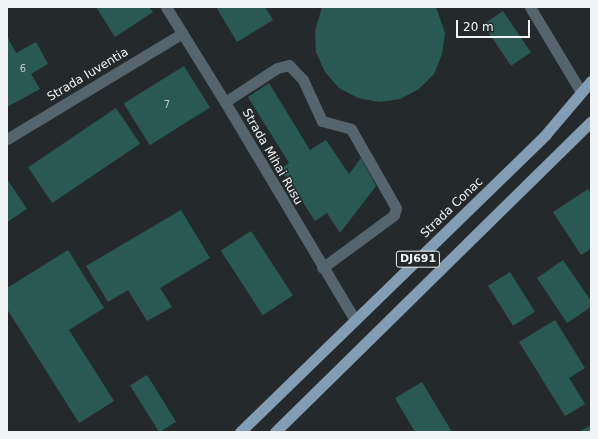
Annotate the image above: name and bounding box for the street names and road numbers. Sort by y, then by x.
street label: Strada Iuventia [45,45,131,105]
street label: Strada Mihai Rusu [239,106,305,208]
street label: Strada Conac [418,175,486,241]
road number: DJ691 [395,250,441,268]

